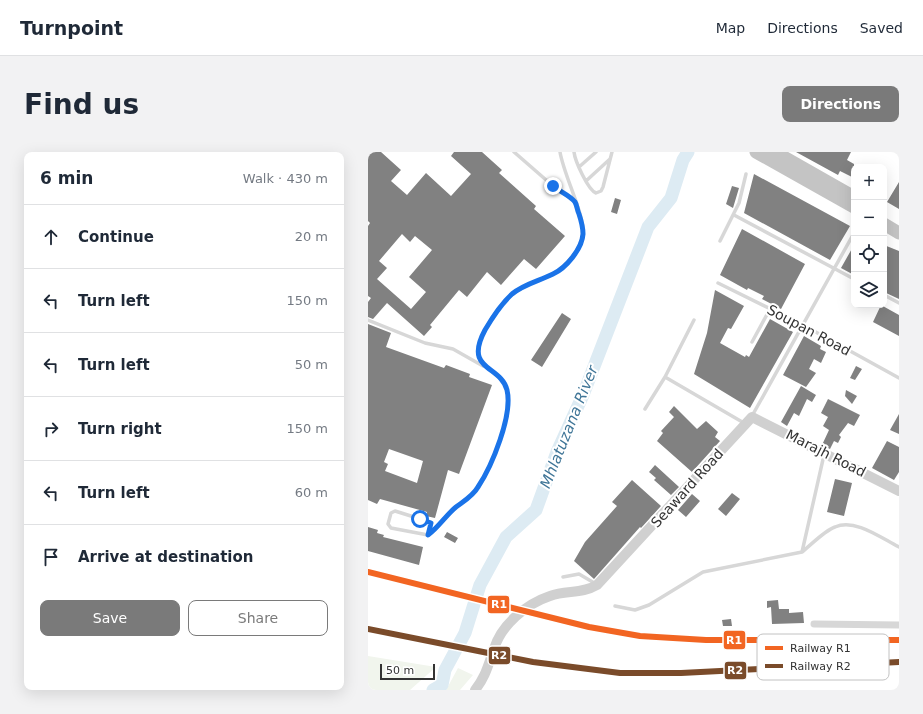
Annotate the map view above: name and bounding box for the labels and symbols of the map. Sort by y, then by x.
route end [544,177,562,195]
street label: Soupan Road [765,301,853,359]
water label: Mhlatuzana River [536,362,602,491]
street label: Marajh Road [783,426,869,480]
street label: Seaward Road [648,445,726,531]
route start [411,510,429,528]
line badge: R1 [487,595,510,614]
text: R1 [491,598,507,611]
line badge: R1 [723,630,746,650]
text: R1 [726,634,742,647]
legend [757,634,889,680]
text: Railway R1 [790,642,851,655]
line badge: R2 [488,646,511,665]
text: R2 [491,649,507,662]
text: Railway R2 [790,660,851,673]
line badge: R2 [724,661,747,680]
scale bar [380,662,435,681]
text: R2 [727,664,743,677]

